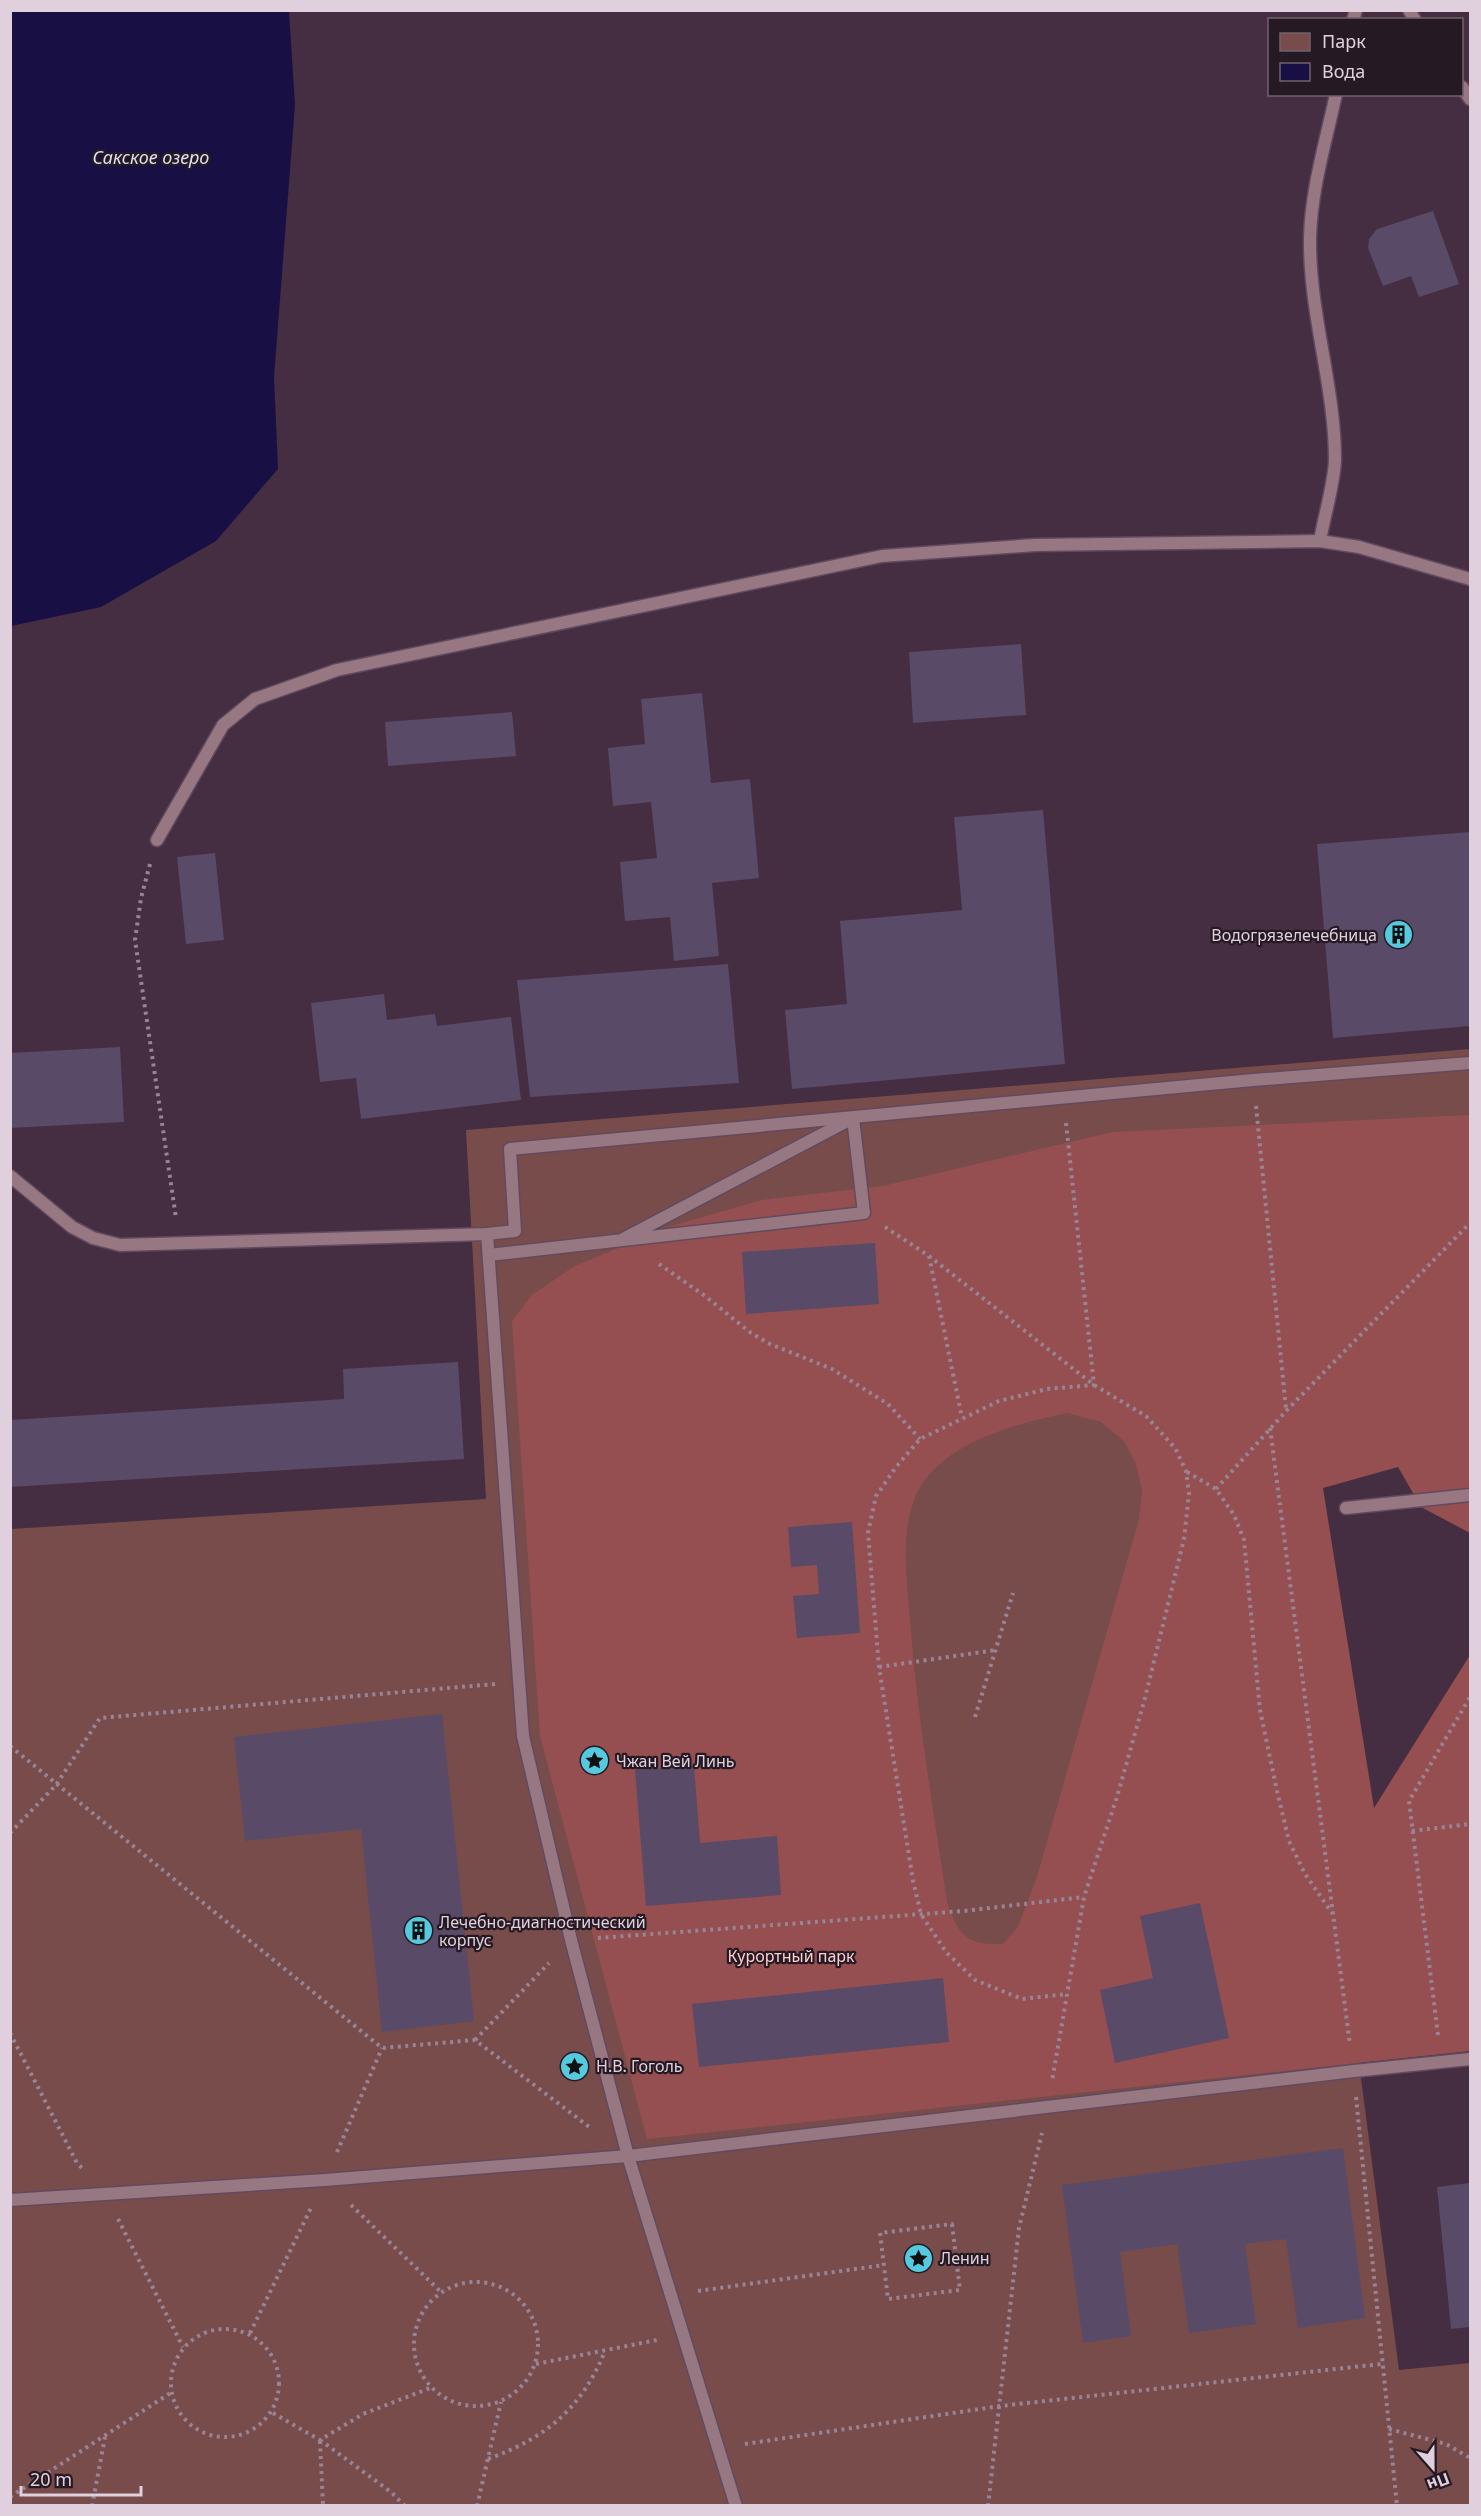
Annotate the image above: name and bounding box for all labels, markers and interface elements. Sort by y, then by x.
legend [1268,18,1463,96]
text: Парк [1322,29,1366,53]
text: Вода [1322,59,1365,83]
water label: Сакское озеро [93,145,209,169]
building icon: Водогрязелечебница [1382,919,1414,951]
place label: Водогрязелечебница [1211,924,1377,946]
place icon: Чжан Вей Линь [579,1745,611,1777]
place label: Чжан Вей Линь [616,1750,734,1772]
place label: Лечебно-диагностический корпус [439,1911,646,1951]
building icon: Лечебно-диагностический корпус [402,1915,434,1947]
park label: Курортный парк [727,1945,855,1967]
place icon: Н.В. Гоголь [559,2050,591,2082]
place label: Н.В. Гоголь [596,2055,683,2077]
place icon: Ленин [903,2242,935,2274]
place label: Ленин [940,2247,990,2269]
north arrow [1403,2438,1463,2498]
scale bar [21,2459,141,2497]
text: 20 m [30,2467,72,2491]
text: Пн [1424,2468,1453,2496]

